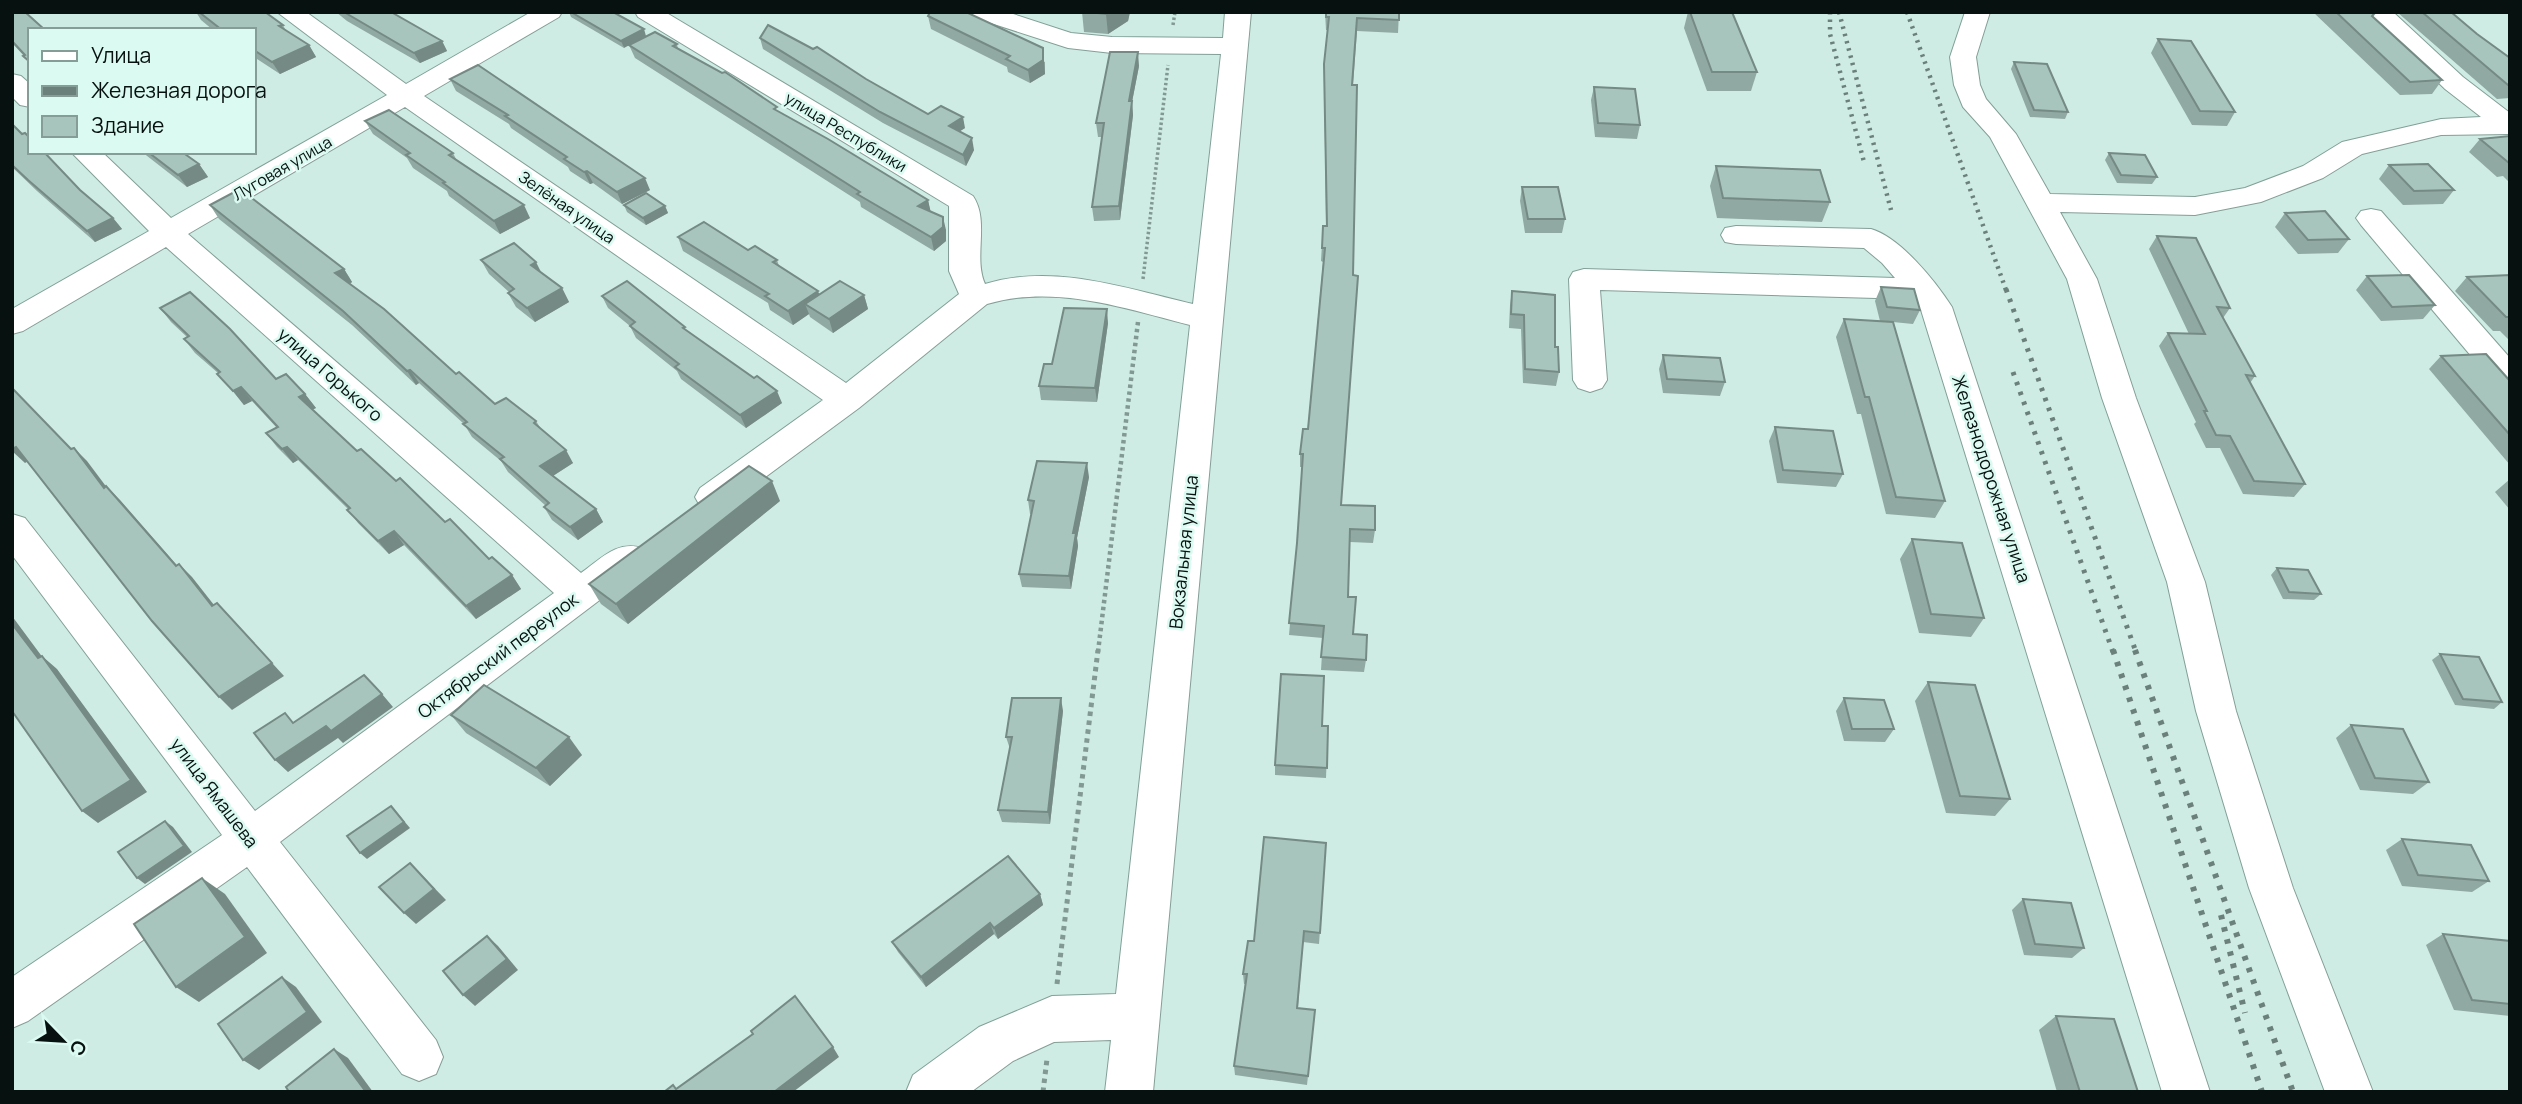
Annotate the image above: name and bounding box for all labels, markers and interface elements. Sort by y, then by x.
legend [28,28,256,154]
text: Улица [91,41,151,69]
text: Железная дорога [91,76,267,104]
street label: улица Республики [781,87,911,177]
text: Здание [91,111,164,139]
street label: Луговая улица [228,131,336,205]
street label: Зелёная улица [514,166,620,248]
street label: улица Горького [273,322,388,427]
street label: Железнодорожная улица [1947,372,2037,586]
street label: Вокзальная улица [1163,474,1203,630]
street label: Октябрьский переулок [412,586,583,724]
street label: улица Ямашева [165,732,264,852]
north arrow [28,1006,98,1076]
text: С [64,1036,93,1060]

